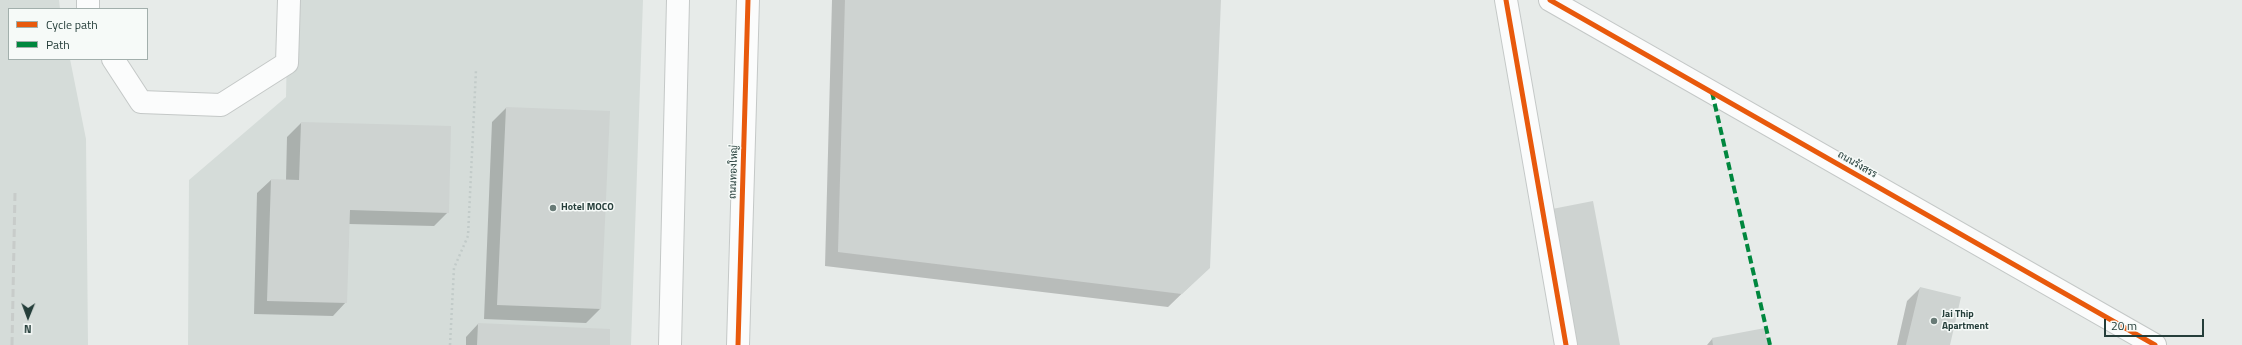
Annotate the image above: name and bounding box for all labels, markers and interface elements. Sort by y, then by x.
legend [8,8,148,60]
text: Cycle path [46,15,98,34]
text: Path [46,35,70,54]
street label: ถนนทองใหญ่ [727,145,741,199]
street label: ถนนรังสรร [1835,149,1879,181]
place label: Hotel MOCO [561,202,614,214]
marker: Hotel MOCO [548,203,558,213]
north arrow [8,297,48,337]
place label: Jai Thip Apartment [1942,309,1989,332]
scale bar [2106,311,2206,337]
marker: Jai Thip Apartment [1929,316,1939,326]
text: 20 m [2111,316,2137,335]
text: N [24,321,32,337]

